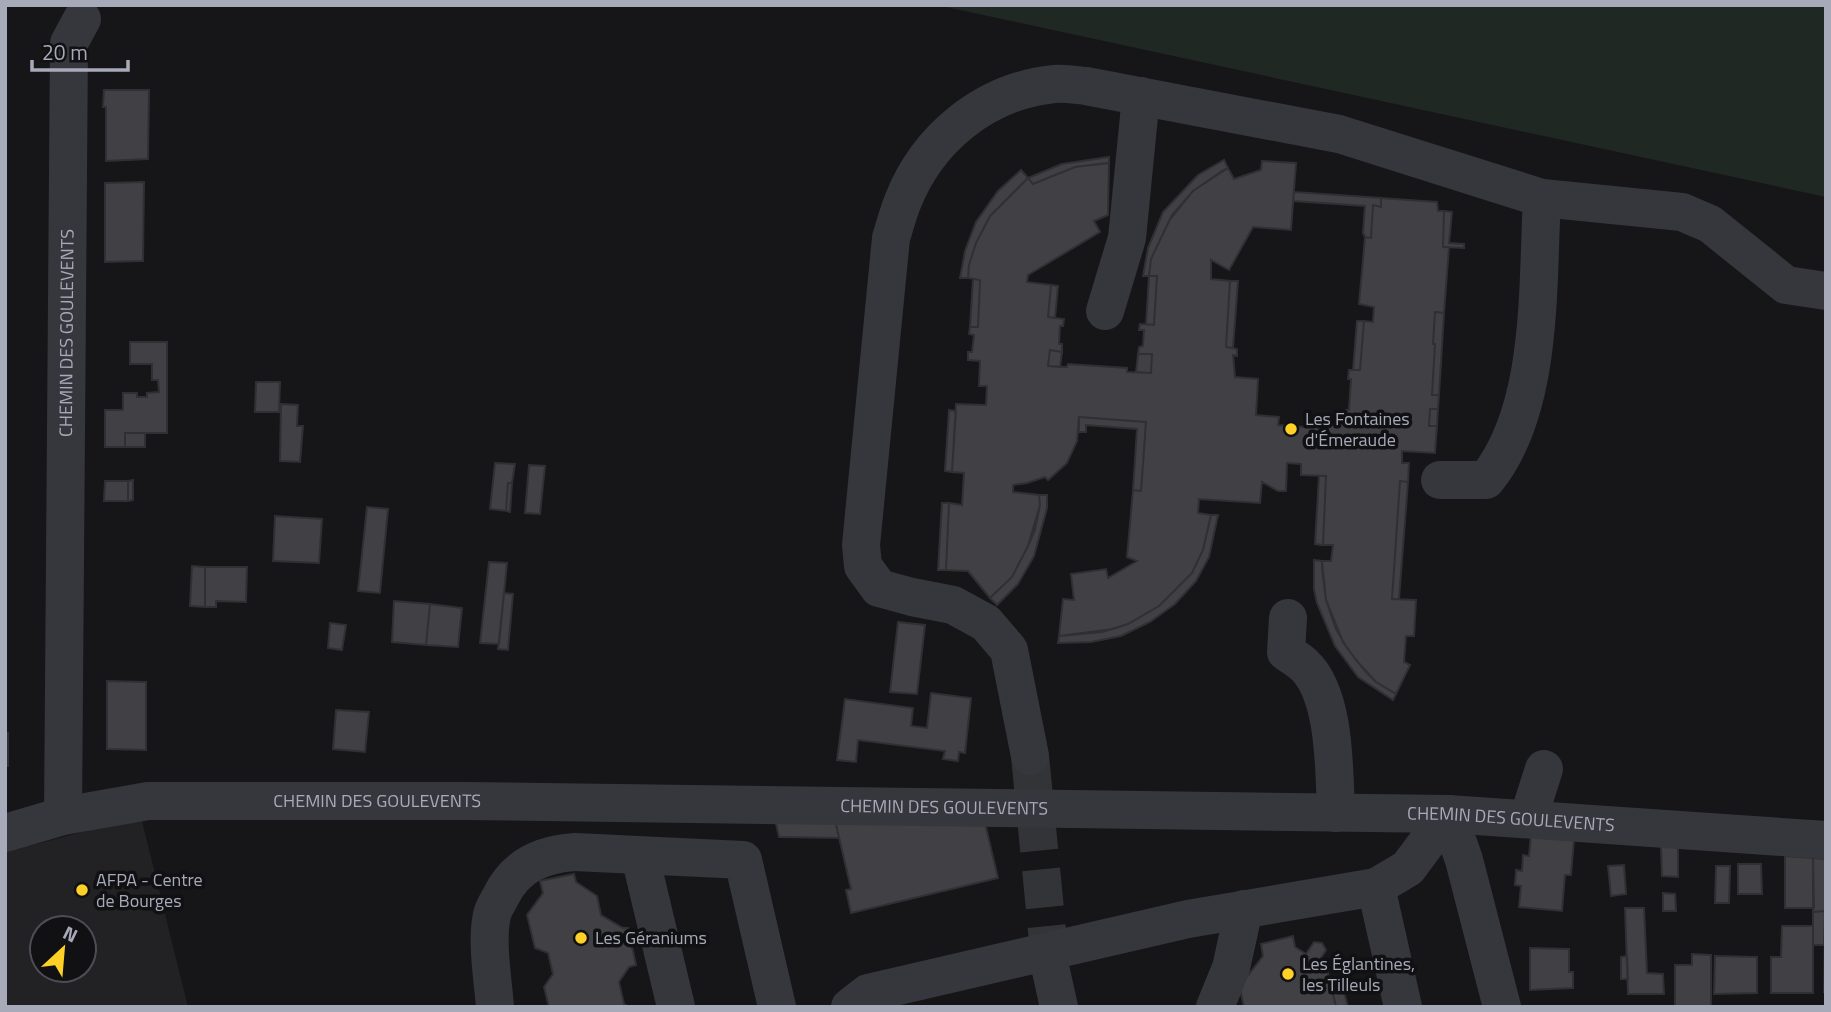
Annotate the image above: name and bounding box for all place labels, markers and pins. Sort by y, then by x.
place label: Les Fontaines d'Émeraude [1305,405,1410,453]
marker: Les Fontaines d'Émeraude [1283,421,1299,437]
place label: AFPA - Centre de Bourges [96,866,203,914]
marker: AFPA - Centre de Bourges [74,882,90,898]
place label: Les Géraniums [595,924,707,951]
marker: Les Géraniums [573,930,589,946]
place label: Les Églantines, les Tilleuls [1302,950,1415,998]
marker: Les Églantines, les Tilleuls [1280,966,1296,982]

